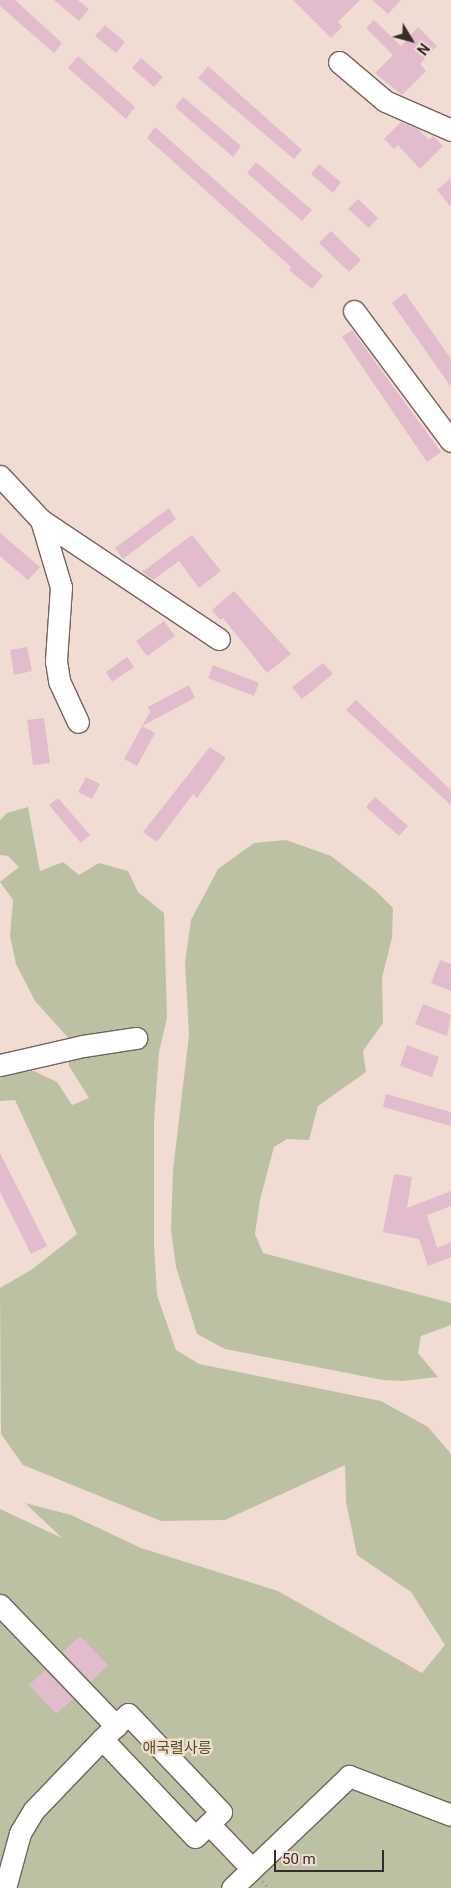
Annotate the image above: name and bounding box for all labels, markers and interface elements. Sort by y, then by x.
north arrow [386,15,436,65]
text: N [414,40,432,58]
park label: 애국렬사릉 [143,1740,211,1758]
scale bar [276,1840,386,1872]
text: 50 m [282,1850,316,1868]

